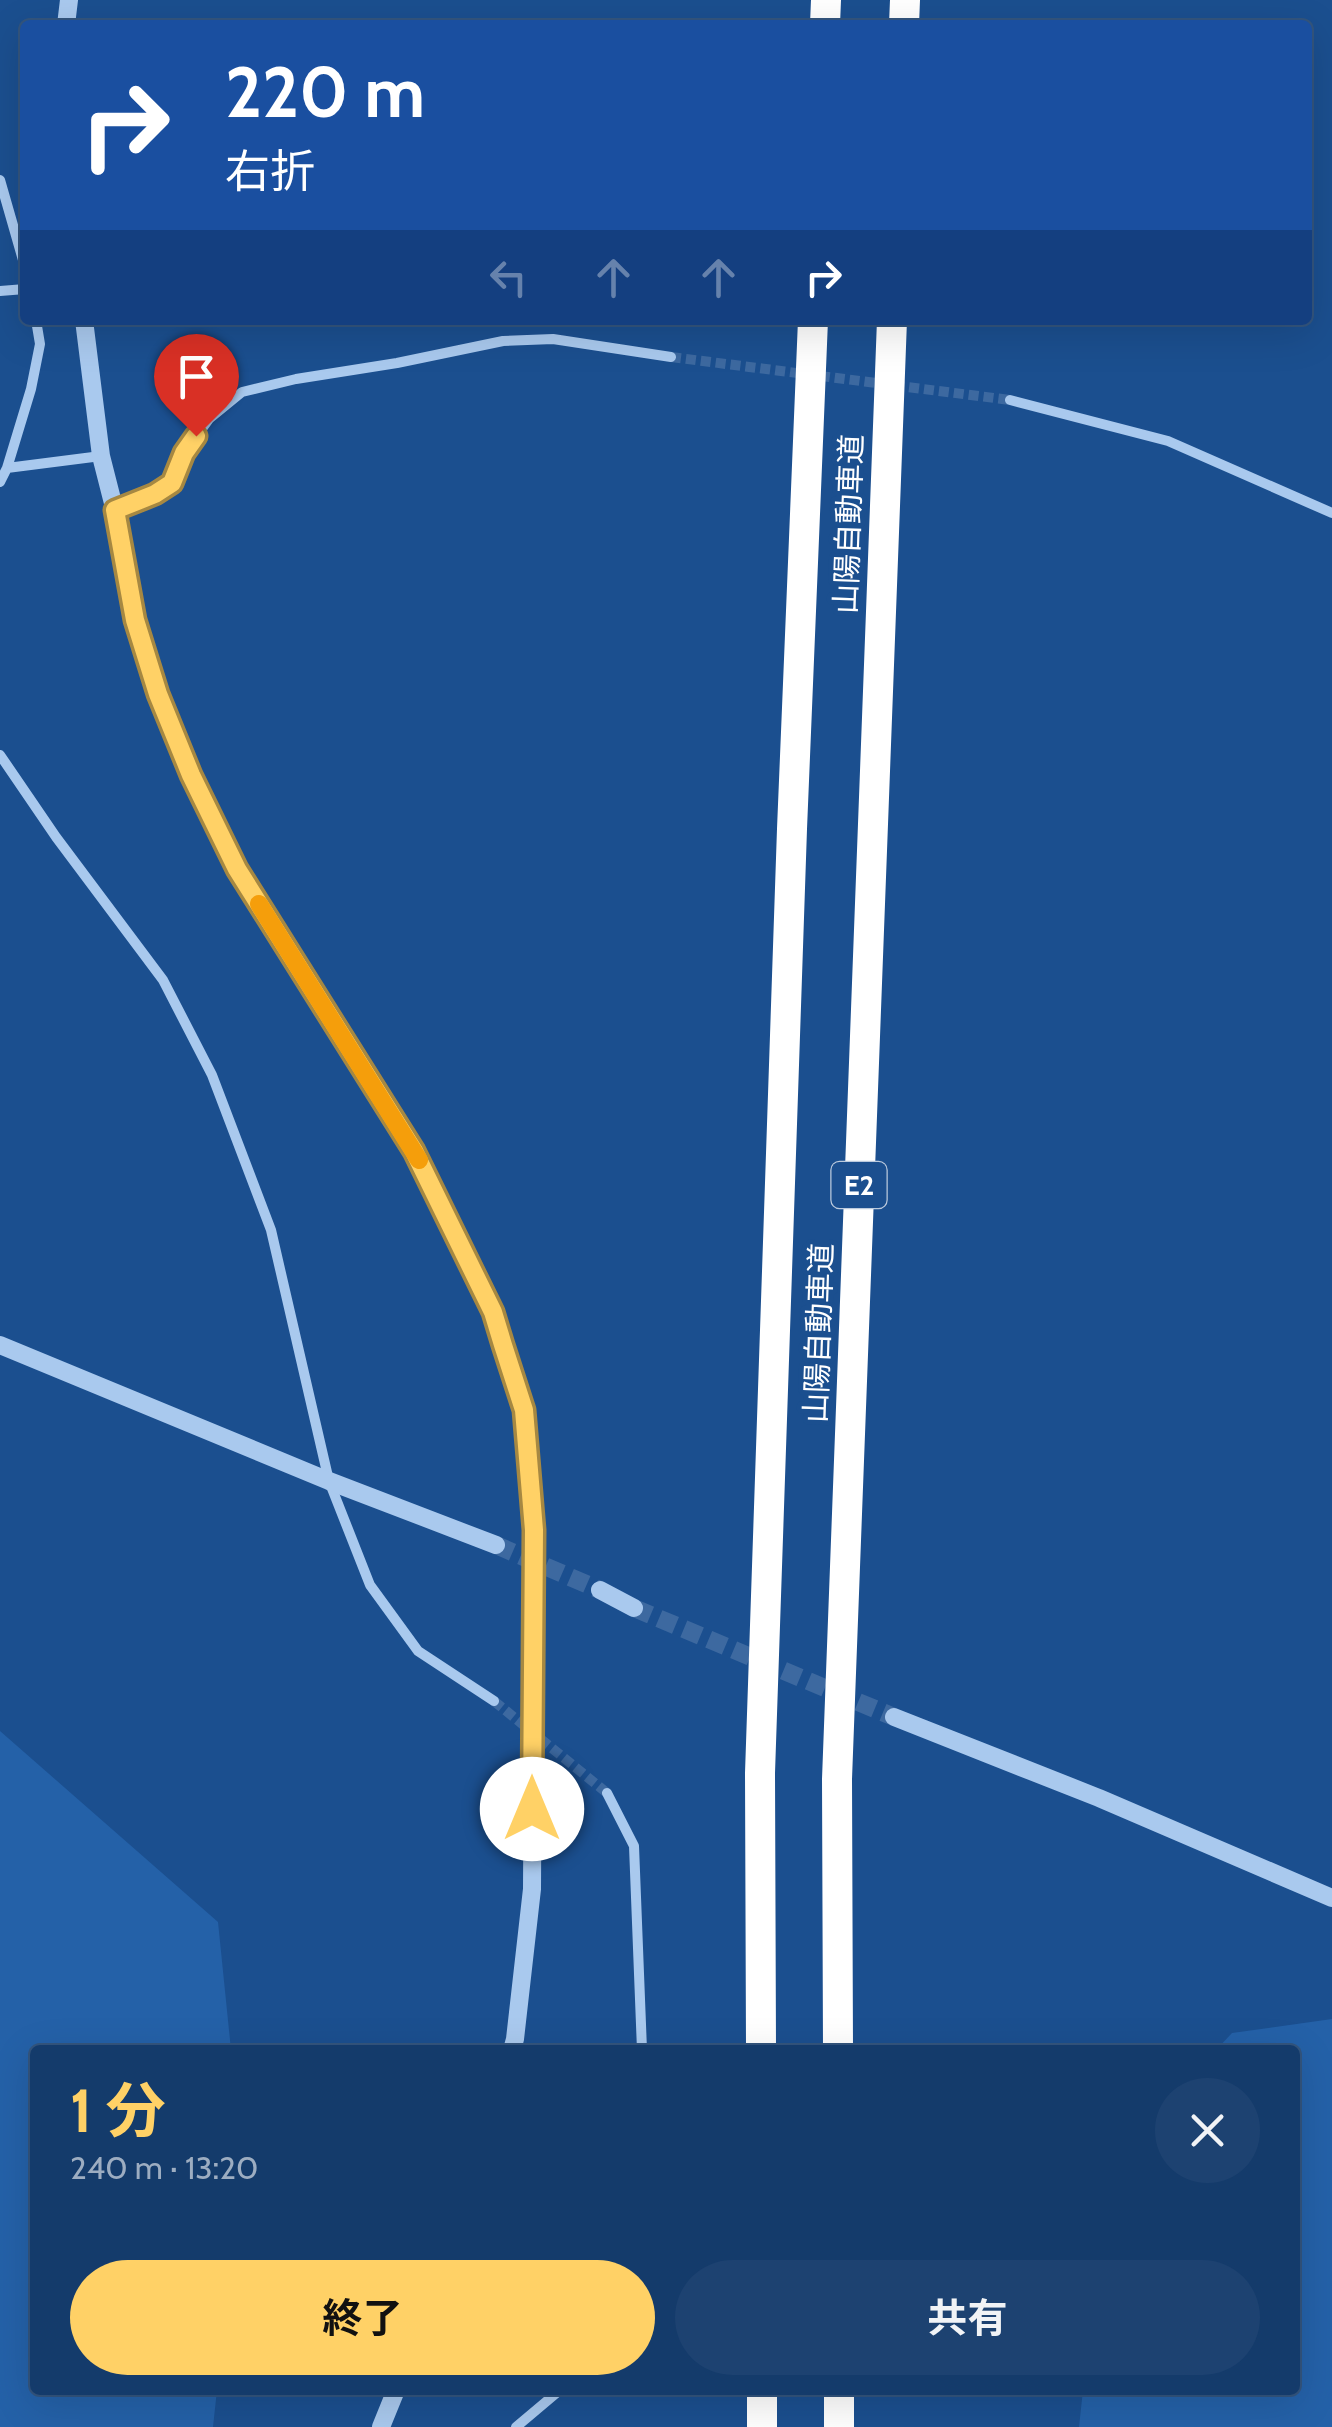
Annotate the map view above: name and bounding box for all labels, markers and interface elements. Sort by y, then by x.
text: 220 m [225,49,425,135]
icon: right [60,60,190,190]
text: 右折 [225,144,315,198]
icon: left [481,250,536,305]
icon: ahead [586,250,641,305]
icon: ahead [691,250,746,305]
icon: right [796,250,851,305]
pin [154,334,239,437]
icon: arrive [169,349,224,404]
street label: 山陽自動車道 [827,433,870,615]
road number: E2 [832,1162,886,1208]
street label: 山陽自動車道 [797,1242,840,1424]
position arrow [480,1757,584,1861]
text: 1 分 [70,2074,166,2147]
button: close [1155,2078,1260,2183]
text: 240 m · 13:20 [70,2148,258,2187]
button: 終了 [70,2260,655,2375]
button: 共有 [675,2260,1260,2375]

